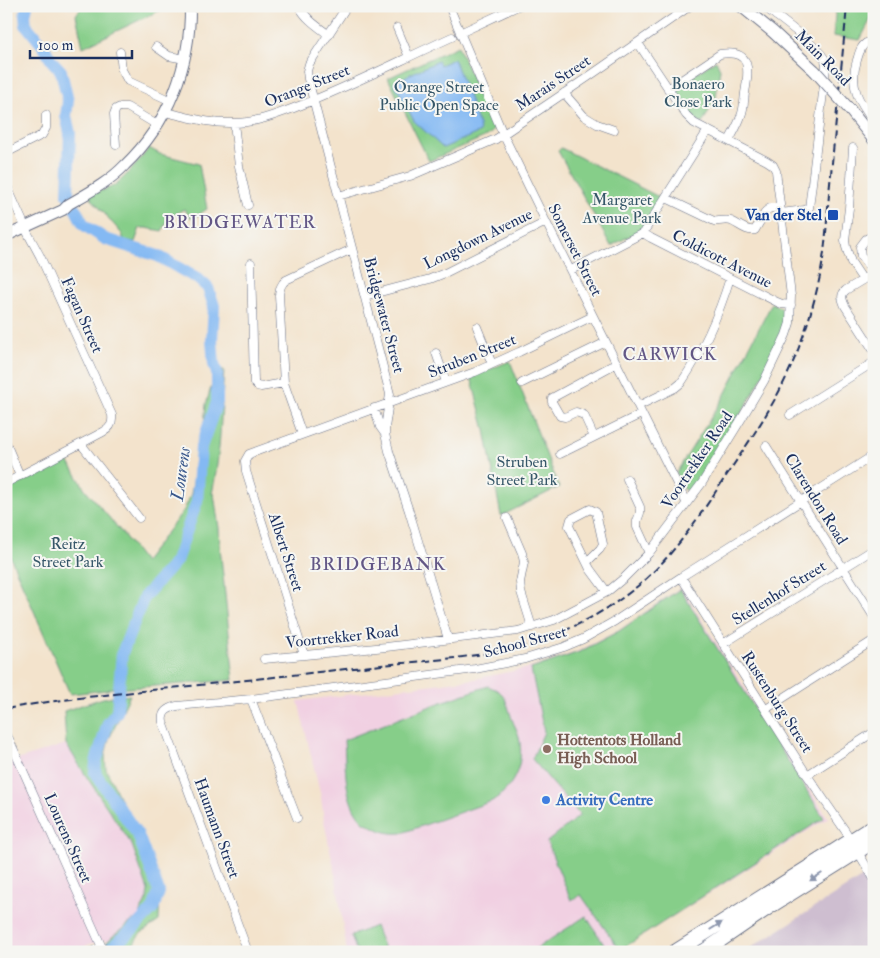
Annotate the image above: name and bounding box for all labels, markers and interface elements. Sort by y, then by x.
street label: Main Road [791,26,855,90]
scale bar [30,28,132,60]
text: 100 m [38,36,74,55]
street label: Marais Street [512,51,594,115]
street label: Orange Street [261,60,353,112]
park label: Bonaero Close Park [664,74,732,112]
park label: Orange Street Public Open Space [379,77,499,116]
park label: Margaret Avenue Park [582,190,662,228]
street label: Somerset Street [543,201,607,299]
street label: Longdown Avenue [420,204,536,274]
place label: Van der Stel [744,205,823,225]
marker: Van der Stel [826,208,840,222]
district label: BRIDGEWATER [164,211,317,234]
street label: Coldicott Avenue [669,225,776,293]
street label: Bridgewater Street [359,255,409,375]
street label: Fagan Street [56,274,108,356]
street label: Struben Street [425,329,519,383]
district label: CARWICK [623,343,717,366]
street label: Voortrekker Road [657,407,737,513]
water label: Lourens [166,445,196,503]
street label: Clarendon Road [780,450,852,548]
park label: Struben Street Park [486,452,558,490]
street label: Albert Street [264,509,308,594]
park label: Reitz Street Park [32,534,104,572]
district label: BRIDGEBANK [310,553,446,576]
street label: Stellenhof Street [728,556,830,630]
street label: Voortrekker Road [284,621,400,653]
street label: School Street [481,621,569,663]
street label: Rustenburg Street [737,648,817,756]
place label: Hottentots Holland High School [557,730,681,769]
marker: Hottentots Holland High School [541,743,553,755]
street label: Haumann Street [190,775,244,881]
street label: Lourens Street [39,790,97,886]
place label: Activity Centre [555,790,653,811]
marker: Activity Centre [540,794,552,806]
one-way arrow [809,873,822,882]
one-way arrow [710,921,723,930]

